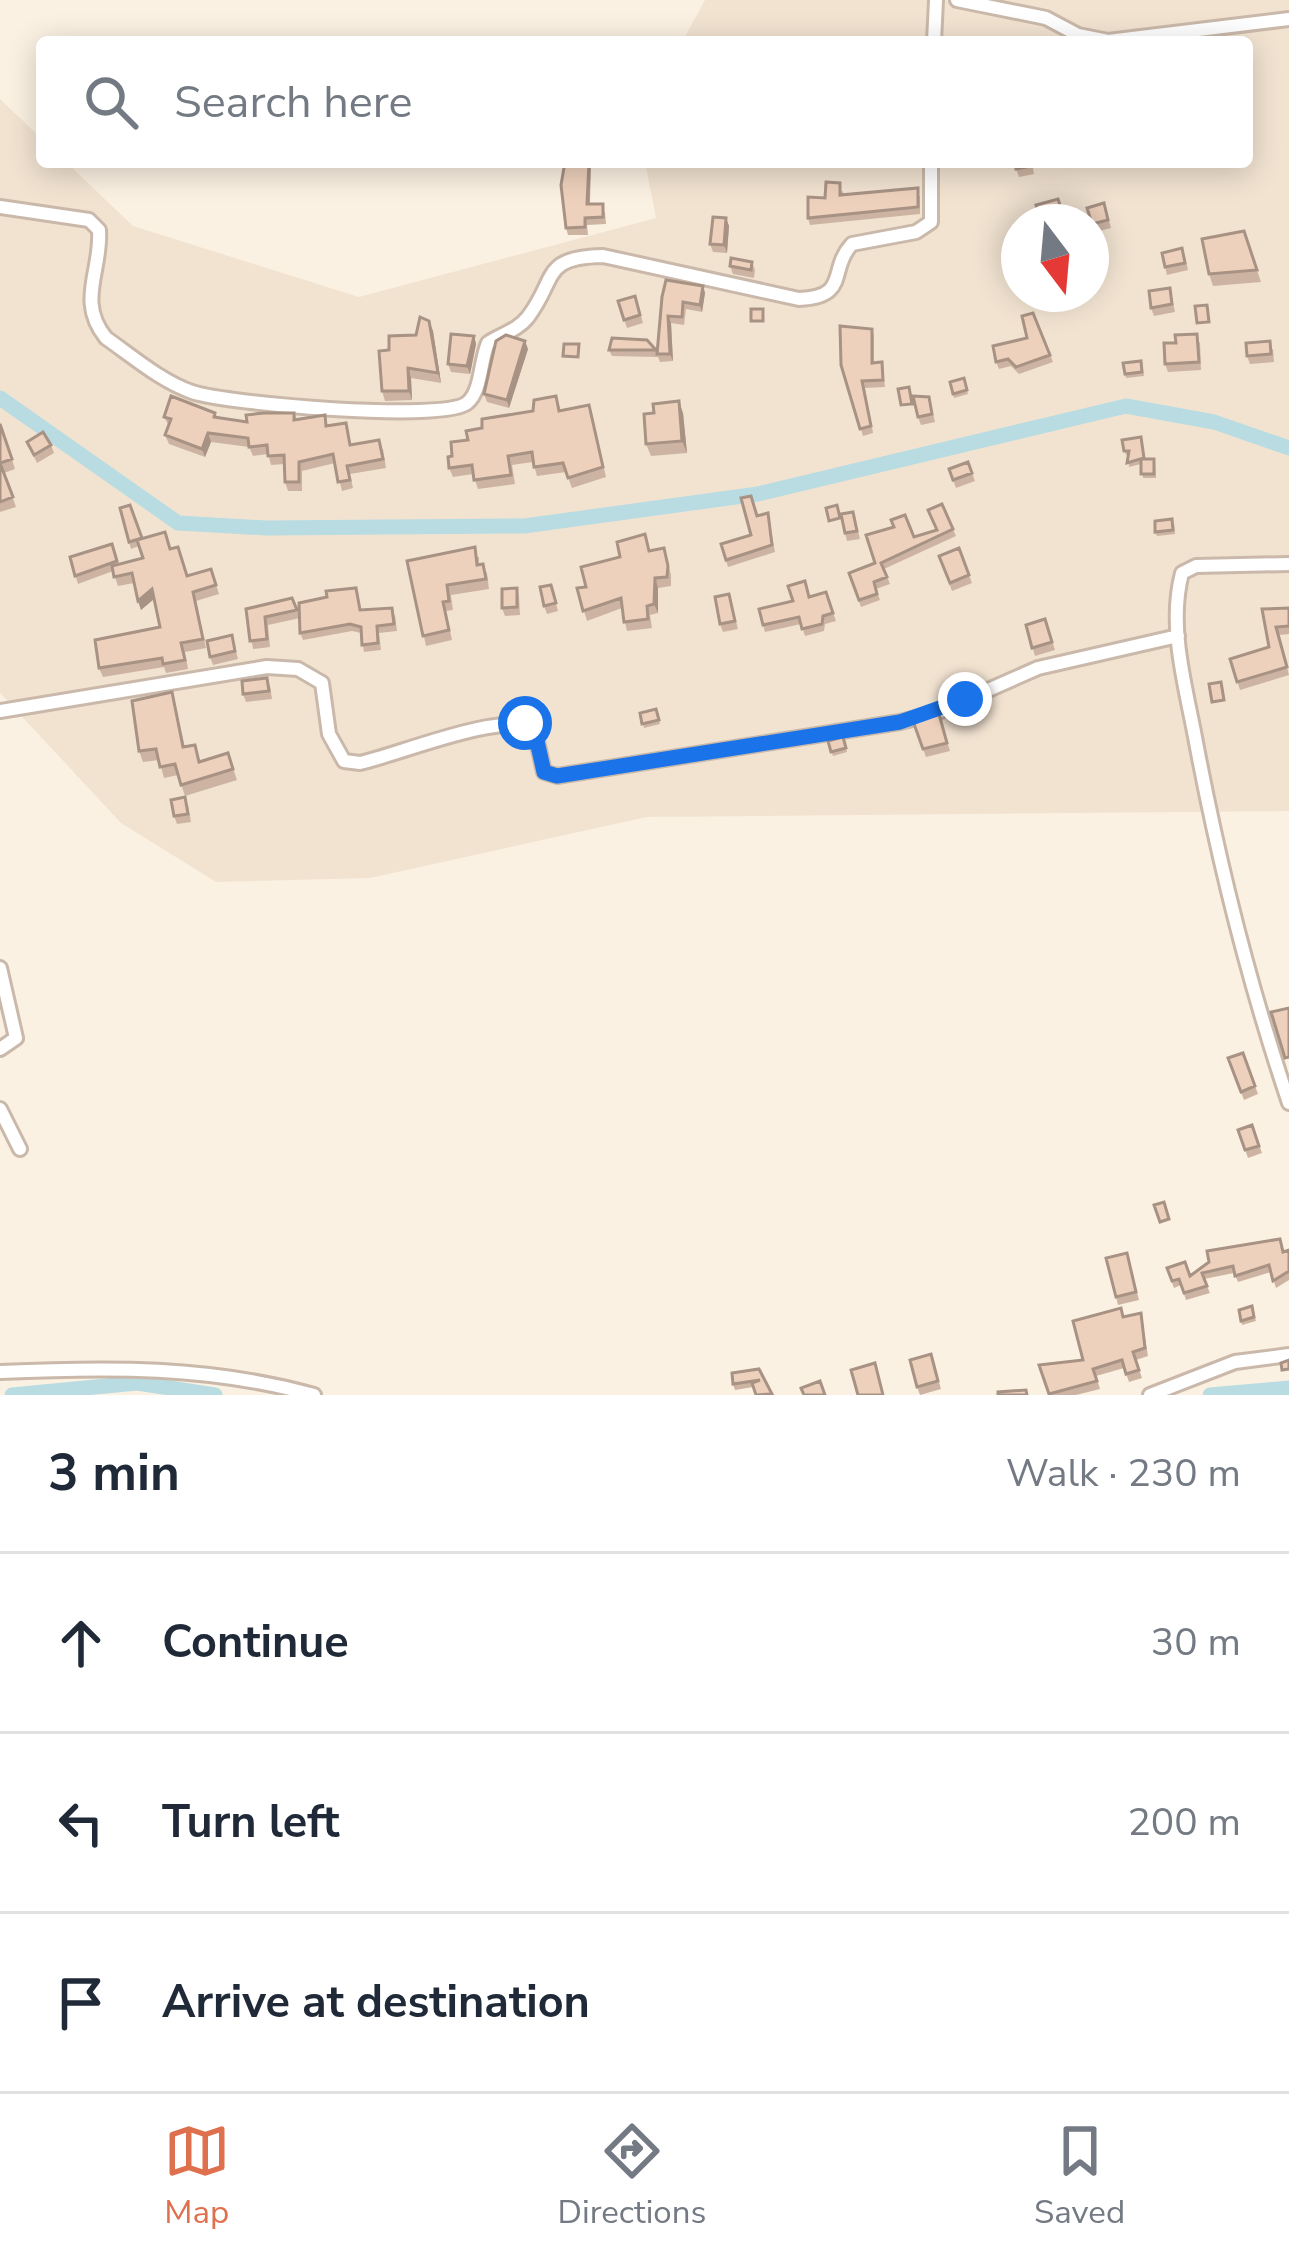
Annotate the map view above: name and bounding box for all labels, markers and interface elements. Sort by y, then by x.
search box [36,36,1253,168]
icon: search [78,69,144,135]
text: Search here [174,72,413,133]
north arrow [1001,204,1109,312]
route end [938,672,992,726]
route start [498,696,552,750]
text: 3 min [48,1438,180,1508]
text: Walk · 230 m [1006,1447,1241,1500]
icon: ahead [48,1610,114,1676]
text: Continue [162,1612,349,1673]
text: 30 m [1151,1616,1241,1669]
icon: left [48,1790,114,1856]
text: Turn left [162,1792,340,1853]
text: 200 m [1127,1796,1241,1849]
icon: arrive [48,1970,114,2036]
text: Arrive at destination [162,1972,590,2033]
tab: Map [164,2118,230,2235]
tab: Directions [558,2118,706,2235]
tab: Saved [1034,2118,1125,2235]

